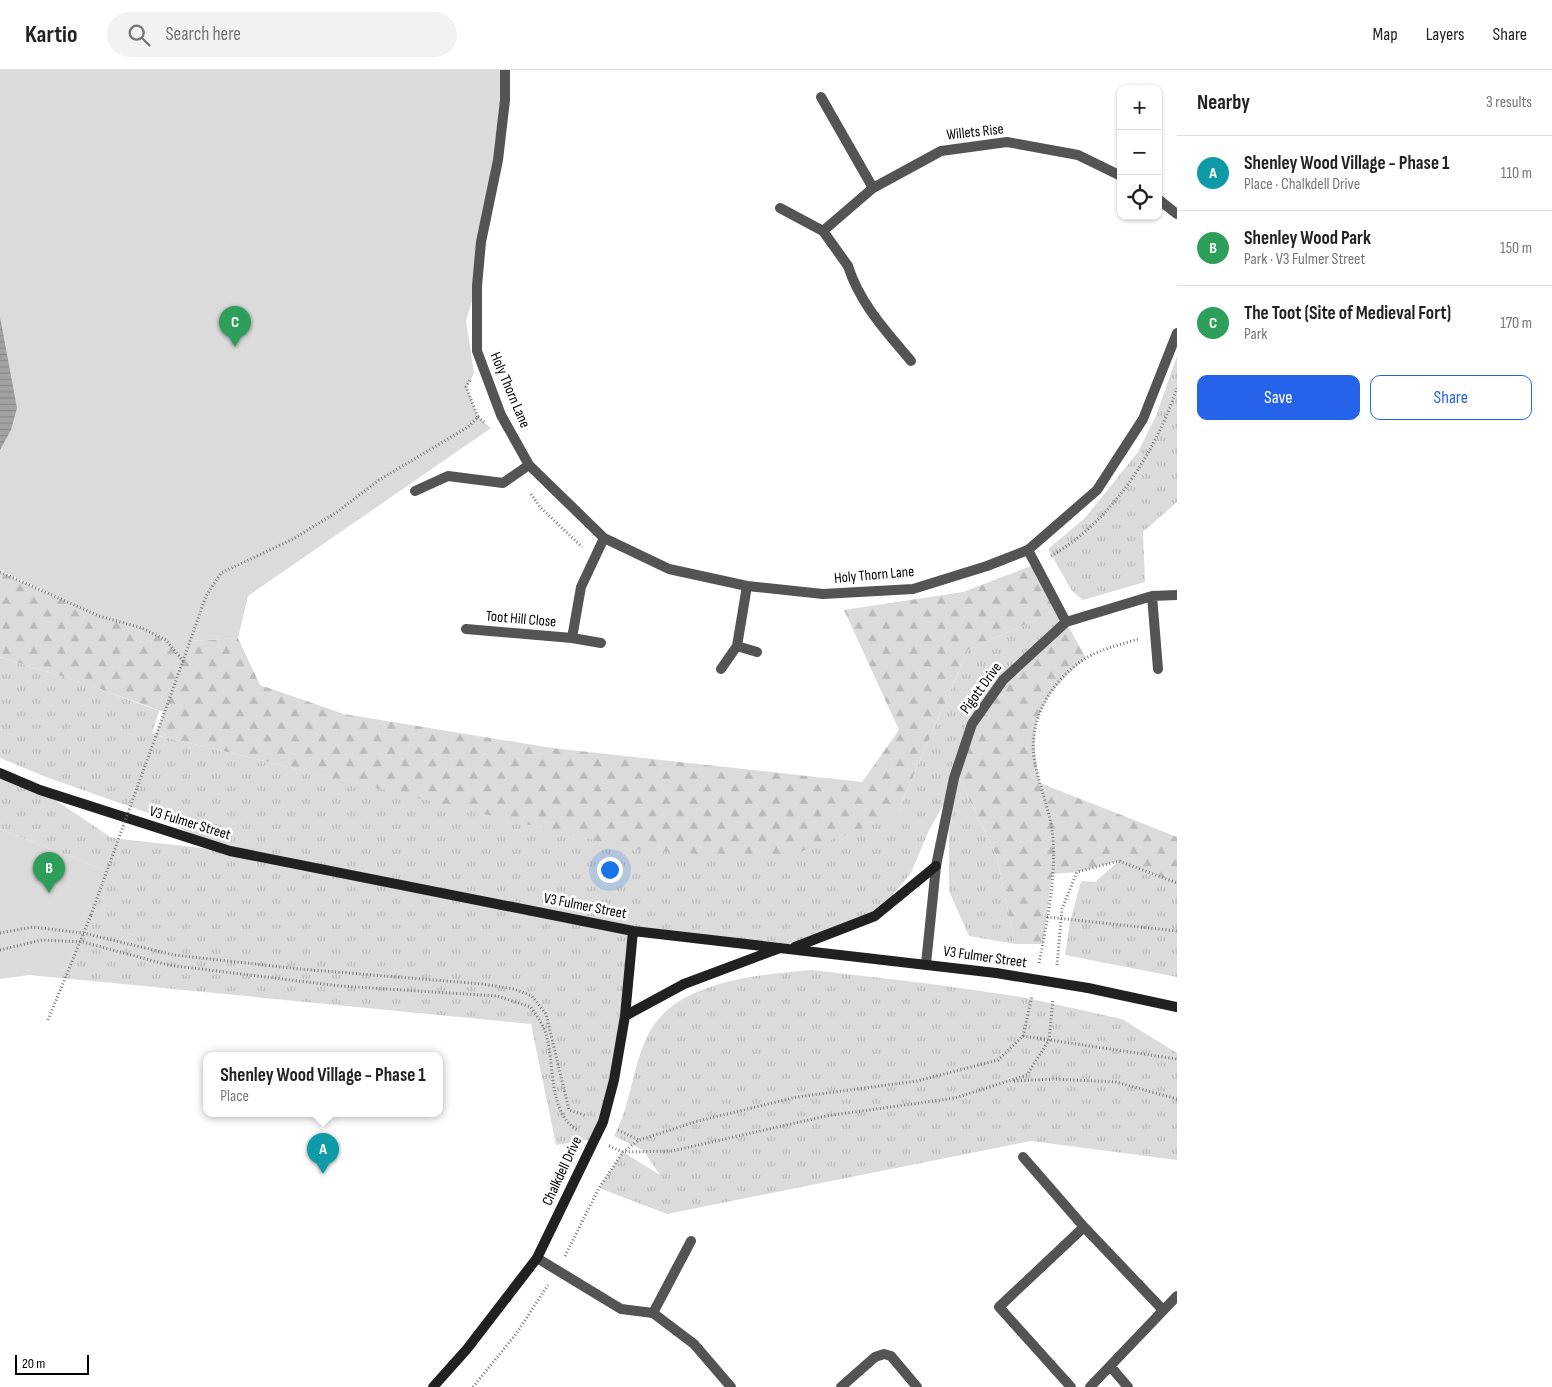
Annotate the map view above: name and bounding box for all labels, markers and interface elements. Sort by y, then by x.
search box [107,12,457,57]
text: Kartio [25,20,77,49]
icon: search [125,21,153,49]
text: Search here [165,23,241,46]
text: Map [1373,24,1398,45]
text: Layers [1426,24,1465,45]
text: Share [1493,24,1527,45]
map controls [1117,85,1162,220]
button: + [1117,85,1162,130]
text: Nearby [1197,90,1250,115]
text: 3 results [1486,93,1532,112]
street label: Willets Rise [945,120,1005,144]
button: − [1117,130,1162,175]
text: Shenley Wood Village - Phase 1 [1244,152,1449,175]
text: A [1209,164,1217,183]
text: 110 m [1501,164,1532,183]
button: locate [1117,175,1162,220]
text: Place · Chalkdell Drive [1244,175,1360,194]
text: Shenley Wood Park [1244,227,1371,250]
text: B [1209,239,1217,258]
text: 150 m [1500,239,1532,258]
text: Park · V3 Fulmer Street [1244,250,1365,269]
text: The Toot (Site of Medieval Fort) [1244,302,1451,325]
pin: C [219,306,251,347]
text: C [1209,314,1217,333]
text: 170 m [1500,314,1532,333]
text: Park [1244,325,1267,344]
street label: Holy Thorn Lane [486,349,534,431]
button: Save [1197,375,1360,420]
button: Share [1370,375,1532,420]
street label: Holy Thorn Lane [833,562,915,588]
street label: Toot Hill Close [485,606,557,632]
street label: Pigott Drive [956,659,1006,717]
street label: V3 Fulmer Street [147,802,233,844]
pin: B [33,852,65,893]
your location [597,857,623,883]
street label: V3 Fulmer Street [542,889,628,923]
street label: V3 Fulmer Street [942,942,1028,972]
popup [203,1052,443,1117]
text: Shenley Wood Village - Phase 1 [220,1064,426,1087]
text: Place [220,1087,249,1106]
pin: A [307,1133,339,1174]
street label: Chalkdell Drive [538,1133,586,1209]
scale bar [15,1352,89,1375]
text: 20 m [22,1355,45,1372]

